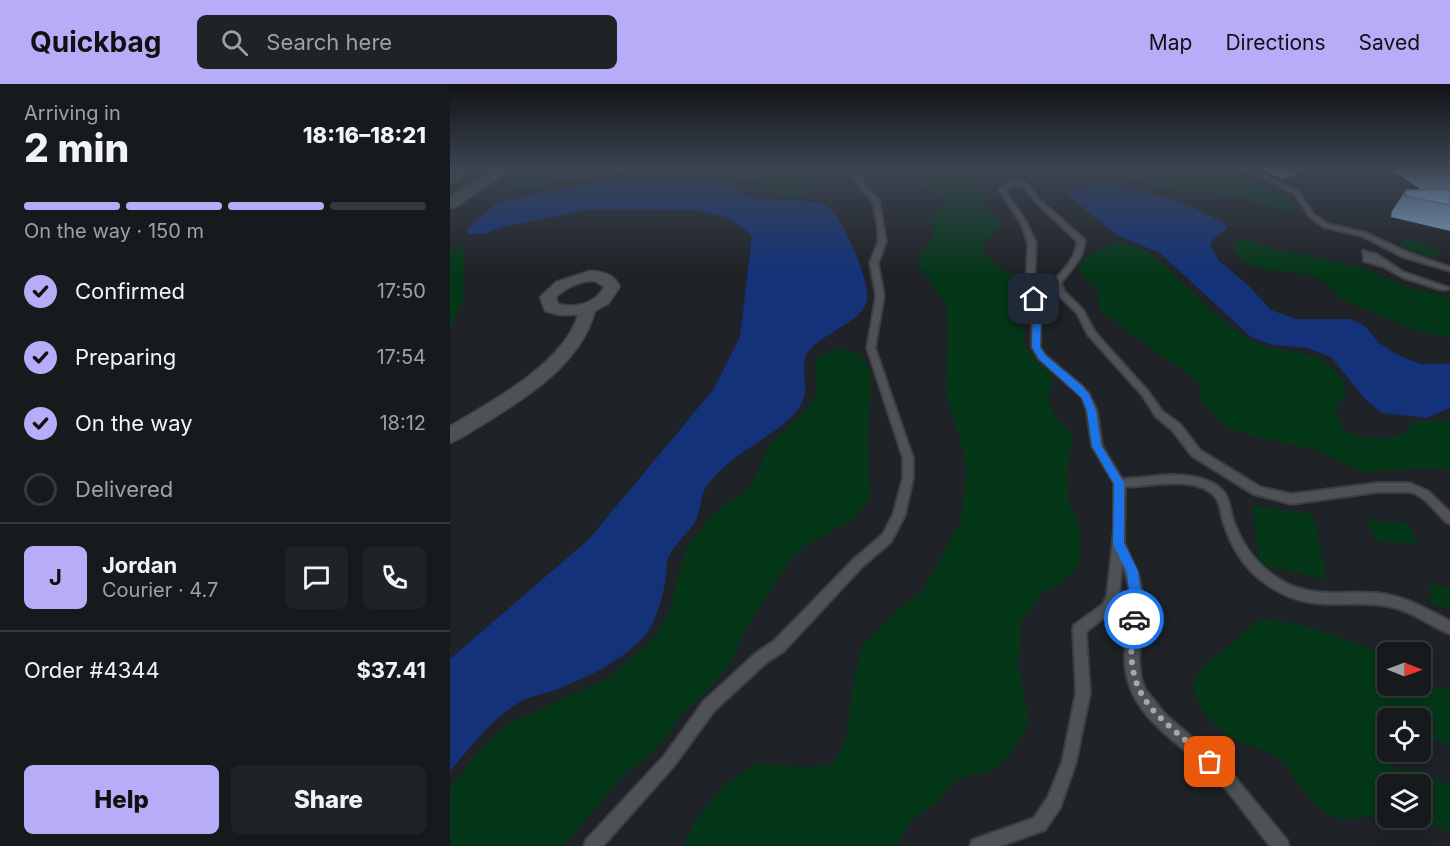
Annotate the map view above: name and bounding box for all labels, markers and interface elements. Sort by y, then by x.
search box [197,15,617,69]
text: Quickbag [30,25,161,59]
icon: search [218,26,251,59]
text: Search here [266,29,392,55]
text: Map [1149,30,1192,55]
text: Directions [1225,30,1326,55]
text: Saved [1359,30,1420,55]
text: Arriving in [24,101,121,125]
text: 18:16–18:21 [303,122,426,148]
text: 2 min [24,124,129,171]
text: On the way · 150 m [24,219,204,243]
pin [1008,273,1059,324]
icon: check [24,275,57,308]
text: Confirmed [75,278,185,304]
text: 17:50 [377,279,426,303]
icon: home [1017,282,1050,315]
icon: check [24,341,57,374]
text: Preparing [75,344,176,370]
text: 17:54 [376,345,426,369]
icon: check [24,407,57,440]
text: On the way [75,410,193,436]
text: 18:12 [379,411,426,435]
text: Delivered [75,476,173,502]
button: chat [285,546,348,609]
button: phone [363,546,426,609]
text: Jordan [102,552,177,578]
text: J [49,564,62,590]
text: Courier · 4.7 [102,578,218,602]
courier [1104,589,1164,649]
icon: car [1118,603,1151,636]
north arrow [1377,642,1431,696]
map controls [1377,642,1431,828]
text: Order #4344 [24,657,160,683]
text: $37.41 [356,657,426,683]
button: locate [1377,708,1431,762]
pin [1184,736,1235,787]
icon: bag [1193,745,1226,778]
button: Help [24,765,219,834]
button: Share [231,765,426,834]
button: layers [1377,774,1431,828]

